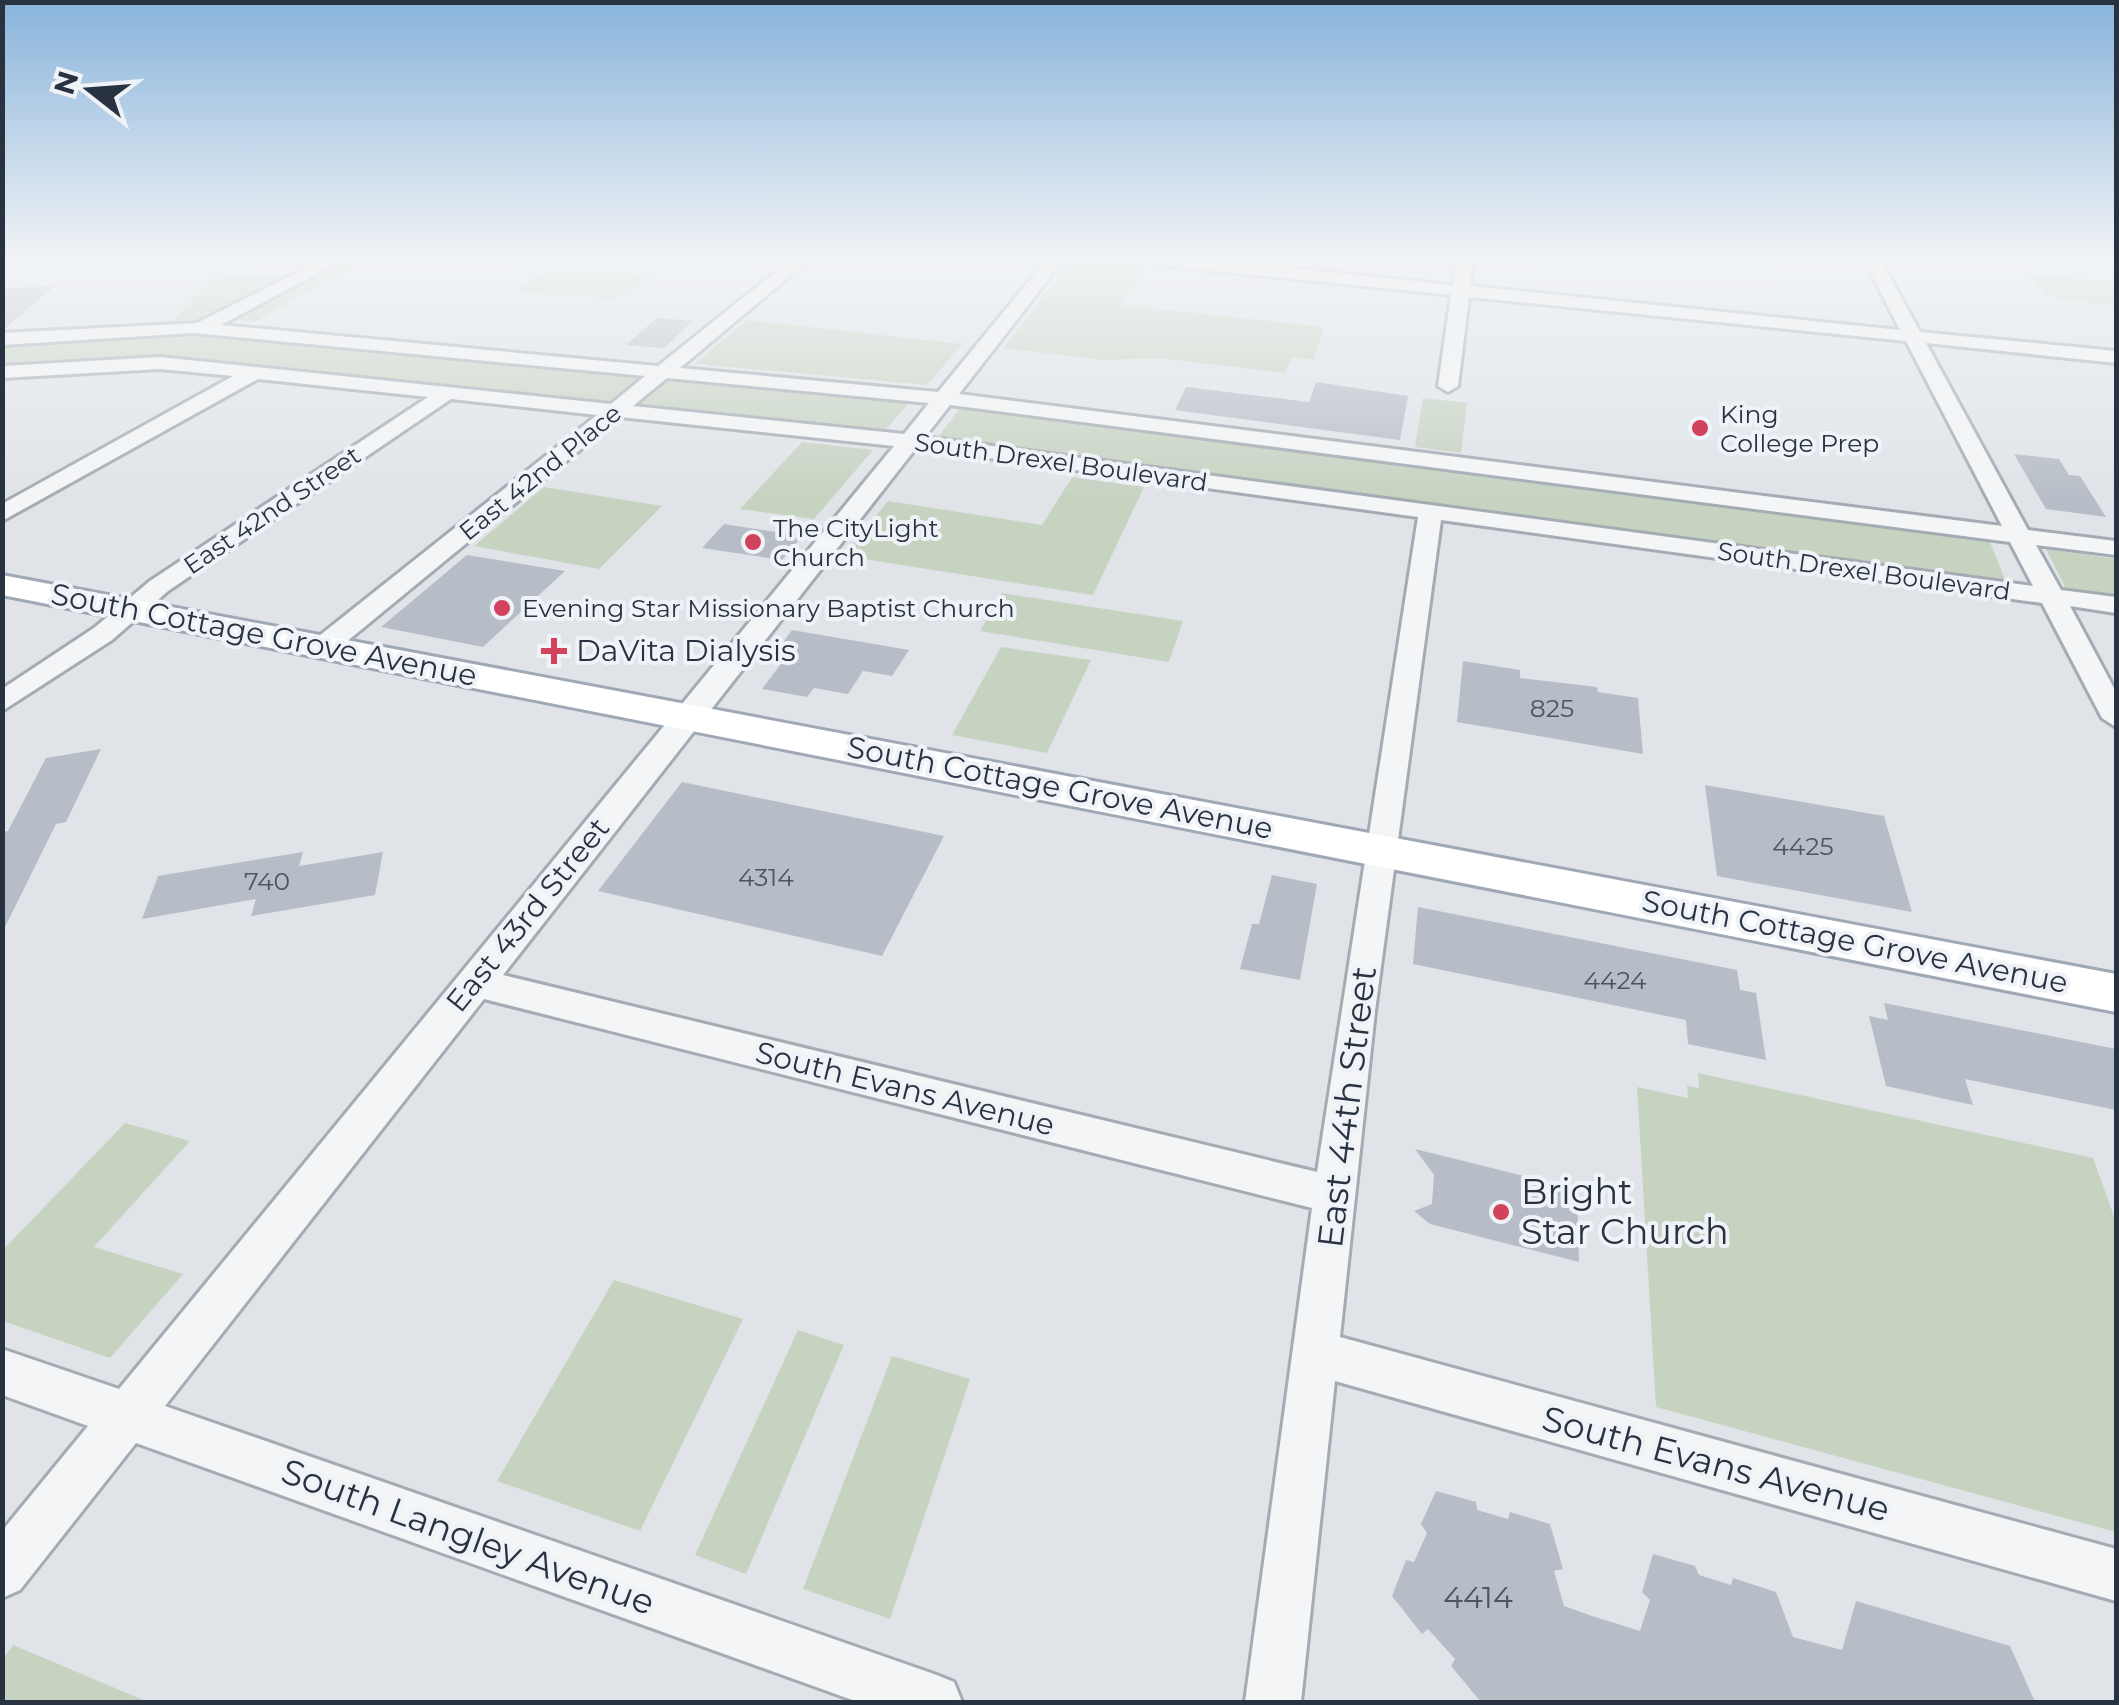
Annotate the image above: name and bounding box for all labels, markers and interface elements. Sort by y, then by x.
north arrow [40,40,140,140]
text: N [47,67,86,98]
street label: East 42nd Place [453,398,627,546]
place label: King College Prep [1720,399,1879,458]
marker: King College Prep [1689,417,1711,439]
street label: South Drexel Boulevard [913,427,1209,497]
street label: East 42nd Street [178,440,366,580]
place label: The CityLight Church [773,513,939,572]
marker: The CityLight Church [742,531,764,553]
street label: South Drexel Boulevard [1716,536,2012,606]
street label: South Cottage Grove Avenue [48,575,480,694]
place label: Evening Star Missionary Baptist Church [522,593,1015,623]
marker: Evening Star Missionary Baptist Church [491,597,513,619]
place label: DaVita Dialysis [576,632,796,669]
marker: DaVita Dialysis [541,638,567,664]
house number: 825 [1530,693,1574,723]
street label: South Cottage Grove Avenue [844,728,1276,847]
street label: East 43rd Street [438,810,617,1019]
house number: 4425 [1772,831,1834,861]
house number: 4314 [738,862,794,892]
house number: 740 [244,866,290,896]
street label: South Cottage Grove Avenue [1639,882,2071,1001]
street label: East 44th Street [1308,964,1385,1250]
house number: 4424 [1583,965,1647,995]
street label: South Evans Avenue [752,1033,1058,1144]
place label: Bright Star Church [1521,1170,1729,1253]
marker: Bright Star Church [1490,1201,1512,1223]
street label: South Evans Avenue [1538,1396,1895,1531]
street label: South Langley Avenue [276,1449,660,1624]
house number: 4414 [1443,1579,1513,1616]

